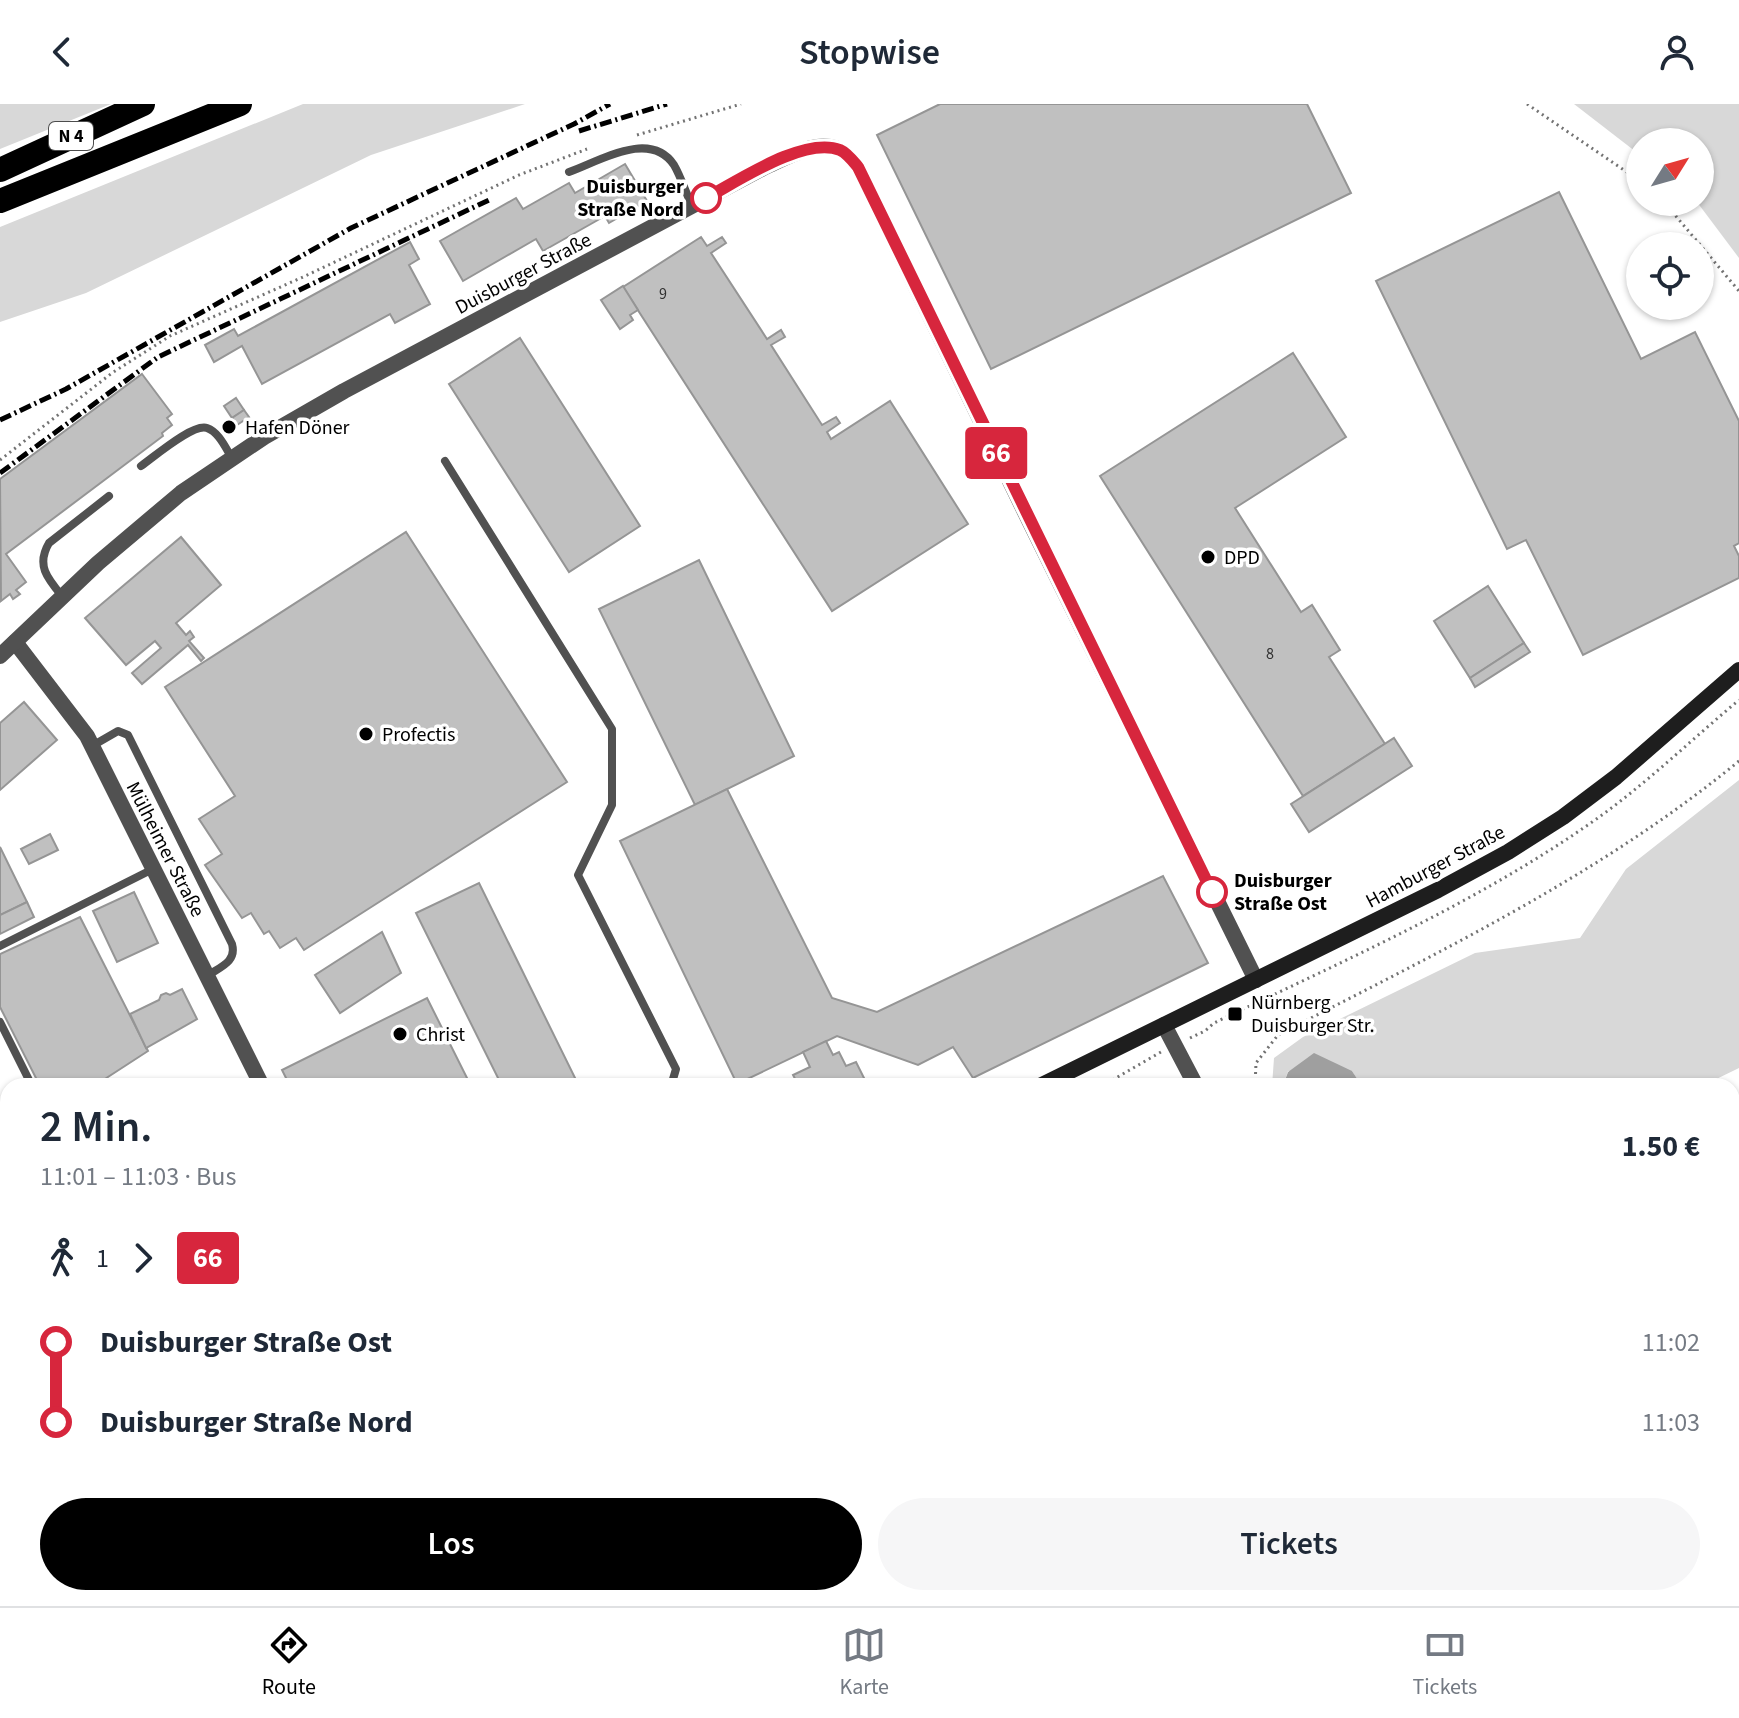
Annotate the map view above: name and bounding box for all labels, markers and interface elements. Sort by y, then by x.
text: Stopwise [799,27,940,78]
icon: back [40,30,84,74]
icon: person [1655,30,1699,74]
road number: N 4 [49,122,93,150]
north arrow [1626,128,1714,216]
map controls [1626,128,1714,320]
place label: Duisburger Straße Nord [577,173,684,224]
marker: Duisburger Straße Nord [691,183,721,213]
street label: Duisburger Straße [450,226,597,322]
button: locate [1626,232,1714,320]
house number: 9 [659,283,667,305]
place label: Hafen Döner [245,414,350,442]
marker: Hafen Döner [220,418,238,436]
line badge: 66 [960,427,1032,479]
text: 66 [981,433,1011,473]
place label: DPD [1224,544,1260,572]
marker: DPD [1199,548,1217,566]
house number: 8 [1266,643,1274,665]
place label: Profectis [382,721,455,749]
marker: Profectis [357,725,375,743]
street label: Mülheimer Straße [119,777,211,922]
street label: Hamburger Straße [1361,818,1510,915]
place label: Duisburger Straße Ost [1234,867,1332,918]
marker: Duisburger Straße Ost [1197,877,1227,907]
place label: Nürnberg Duisburger Str. [1251,989,1375,1040]
marker: Nürnberg Duisburger Str. [1226,1005,1244,1023]
place label: Christ [416,1021,465,1049]
marker: Christ [391,1025,409,1043]
text: 2 Min. [40,1096,152,1159]
text: 1.50 € [1622,1125,1700,1168]
text: 11:01 – 11:03 · Bus [40,1158,236,1195]
icon: walk [40,1236,84,1280]
icon: forward [121,1236,165,1280]
text: 66 [193,1238,223,1278]
text: 1 [96,1240,109,1277]
text: Duisburger Straße Ost [100,1321,392,1364]
text: 11:02 [1642,1324,1700,1361]
text: Duisburger Straße Nord [100,1401,413,1444]
text: 11:03 [1642,1404,1700,1441]
button: Los [40,1498,862,1590]
button: Tickets [878,1498,1700,1590]
tab: Route [262,1623,316,1703]
tab: Karte [839,1623,889,1703]
tab: Tickets [1412,1623,1477,1703]

